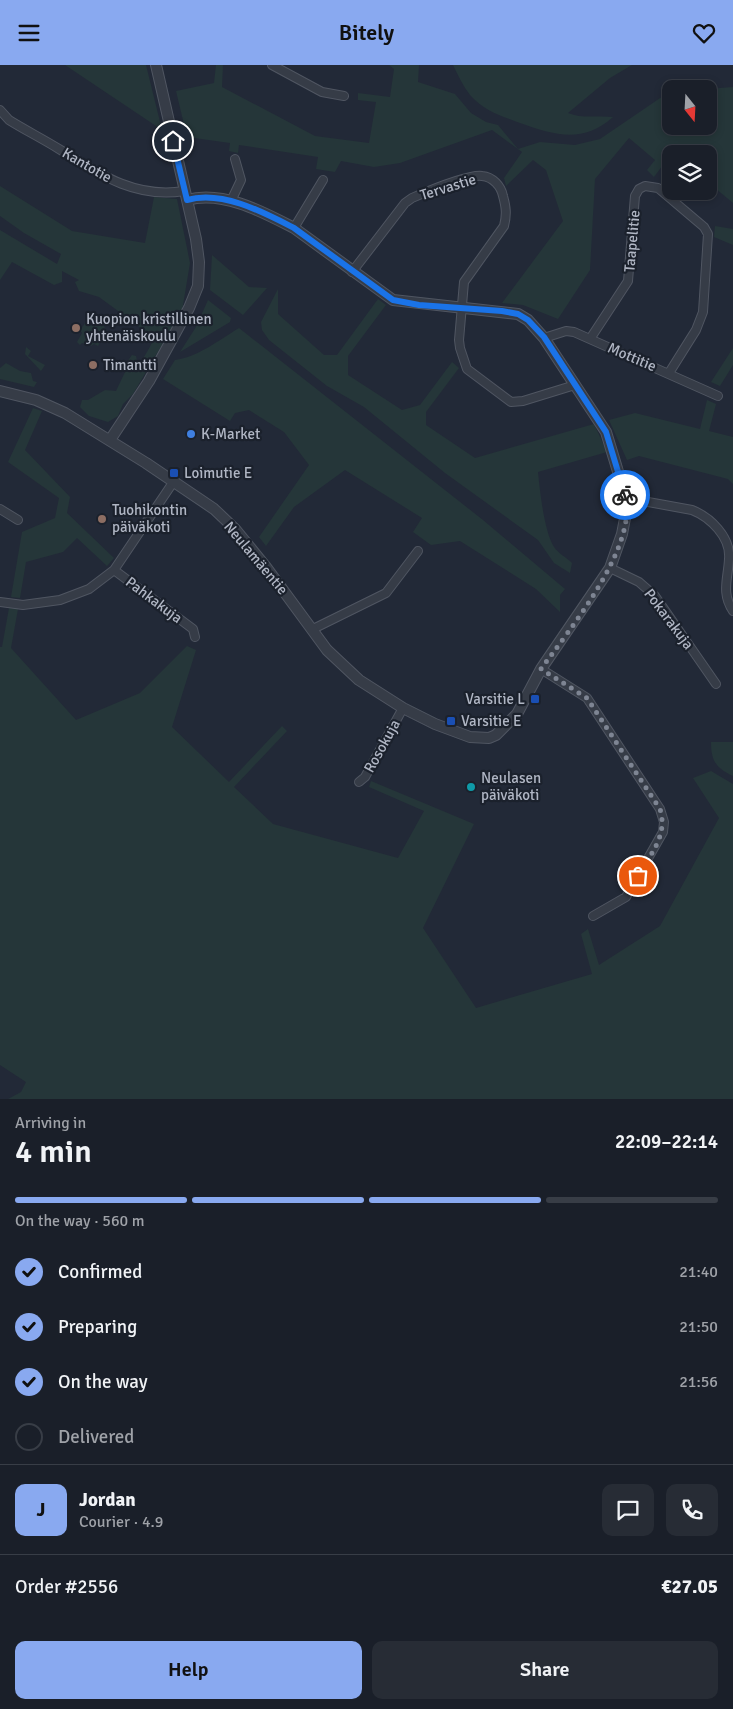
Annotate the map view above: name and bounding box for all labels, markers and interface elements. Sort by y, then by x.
icon: menu [15,19,43,47]
text: Bitely [339,19,394,46]
icon: heart [690,19,718,47]
north arrow [662,80,718,135]
map controls [662,80,717,200]
pin [152,120,194,162]
icon: home [159,127,187,155]
street label: Kantotie [59,144,115,186]
button: layers [662,145,717,200]
street label: Tervastie [418,170,478,204]
street label: Taapelitie [620,209,644,273]
place label: Kuopion kristillinen yhtenäiskoulu [86,310,212,345]
marker: Kuopion kristillinen yhtenäiskoulu [70,322,82,334]
street label: Mottitie [605,339,659,375]
place label: Timantti [103,356,157,374]
marker: Timantti [87,359,99,371]
place label: K-Market [201,425,260,443]
marker: K-Market [185,428,197,440]
place label: Loimutie E [184,464,252,482]
marker: Loimutie E [168,467,180,479]
courier [600,470,650,520]
icon: bike [611,481,639,509]
place label: Tuohikontin päiväkoti [112,501,187,536]
marker: Tuohikontin päiväkoti [96,513,108,525]
street label: Neulamäentie [220,518,292,598]
street label: Pahkakuja [122,573,186,627]
street label: Pokarakuja [640,585,698,653]
place label: Varsitie L [465,690,525,708]
marker: Varsitie L [529,693,541,705]
place label: Varsitie E [461,712,521,730]
marker: Varsitie E [445,715,457,727]
street label: Rosokuja [360,716,404,776]
place label: Neulasen päiväkoti [481,769,541,804]
marker: Neulasen päiväkoti [465,781,477,793]
pin [617,855,659,897]
icon: bag [624,862,652,890]
text: Arriving in [15,1113,86,1133]
text: 22:09–22:14 [615,1130,718,1154]
text: 4 min [15,1132,92,1171]
text: On the way · 560 m [15,1211,145,1231]
icon: check [15,1258,43,1286]
text: Confirmed [58,1260,142,1284]
text: 21:40 [679,1262,718,1282]
icon: check [15,1313,43,1341]
text: Preparing [58,1315,137,1339]
text: 21:50 [679,1317,718,1337]
icon: check [15,1368,43,1396]
text: On the way [58,1370,148,1394]
text: 21:56 [679,1372,718,1392]
text: Delivered [58,1425,134,1449]
button: chat [602,1484,654,1536]
button: phone [666,1484,718,1536]
text: Jordan [79,1488,136,1512]
text: J [37,1498,45,1522]
text: Courier · 4.9 [79,1512,163,1532]
text: Order #2556 [15,1575,118,1599]
text: €27.05 [661,1575,718,1599]
button: Help [15,1641,362,1699]
button: Share [372,1641,718,1699]

